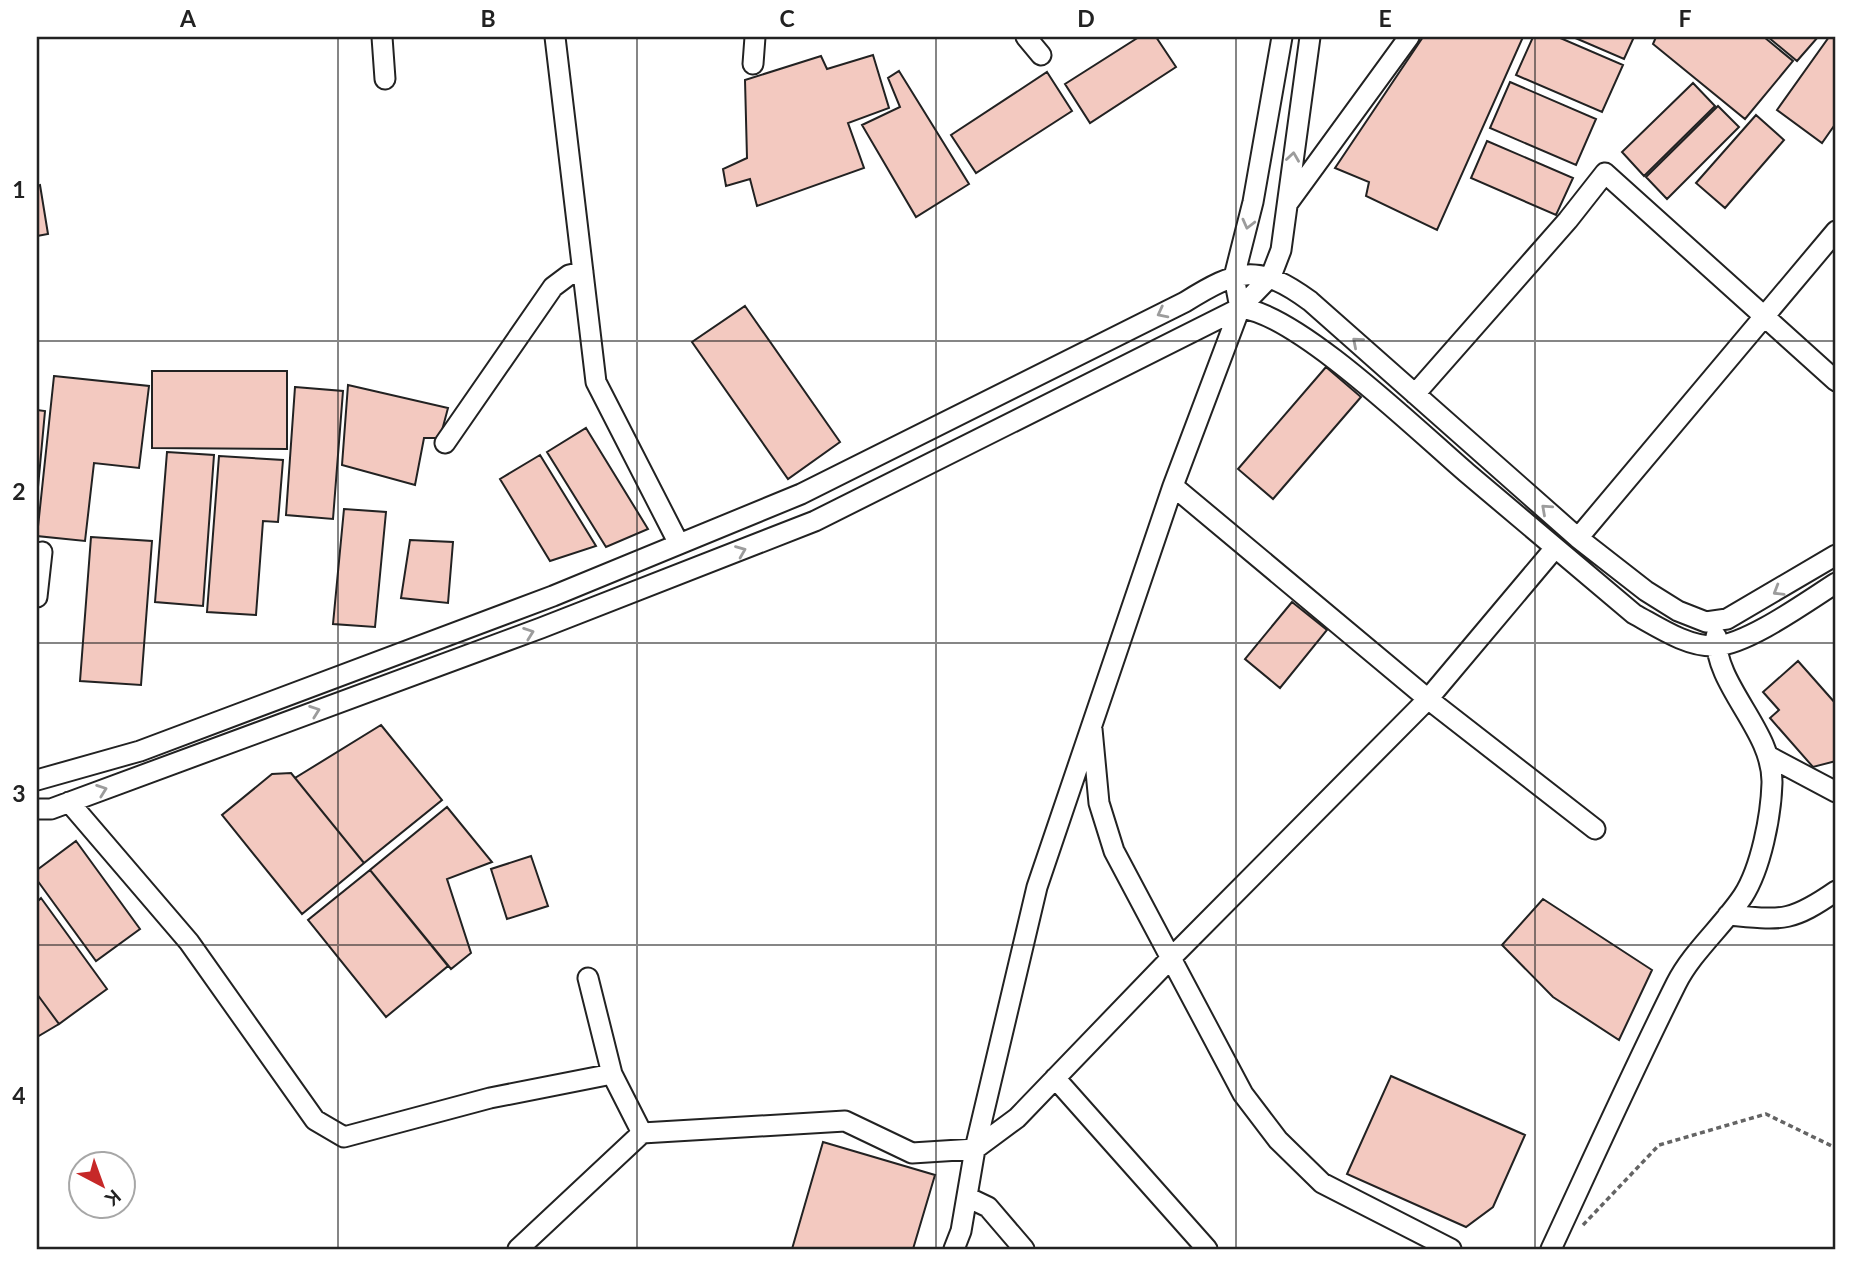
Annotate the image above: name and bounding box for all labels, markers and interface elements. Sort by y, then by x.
text: A [179,4,197,32]
text: B [480,4,496,32]
text: C [779,4,795,32]
text: D [1077,4,1095,32]
text: E [1378,4,1392,32]
text: F [1678,4,1692,32]
one-way arrow [1285,151,1300,163]
text: 1 [12,175,26,203]
one-way arrow [1242,218,1256,230]
one-way arrow [1157,305,1169,319]
one-way arrow [1352,338,1365,350]
text: 2 [12,477,26,505]
one-way arrow [1541,505,1554,517]
one-way arrow [734,546,746,560]
one-way arrow [1773,583,1786,596]
one-way arrow [522,627,534,641]
one-way arrow [309,705,321,719]
text: 3 [12,779,26,807]
one-way arrow [95,784,107,798]
text: 4 [12,1081,26,1109]
north arrow [66,1150,136,1220]
text: K [100,1185,126,1212]

